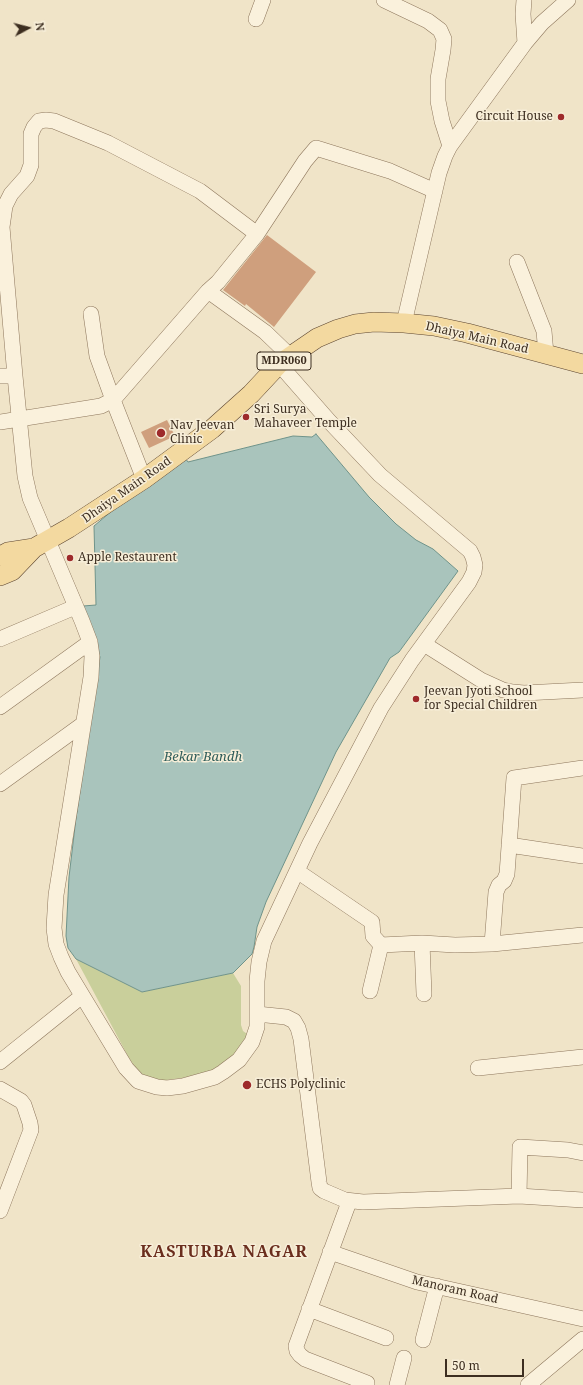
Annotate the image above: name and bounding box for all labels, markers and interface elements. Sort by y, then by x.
north arrow [8,8,48,48]
text: N [32,21,48,32]
place label: Circuit House [476,110,553,124]
marker: Circuit House [556,112,566,122]
street label: Dhaiya Main Road [424,319,530,357]
road number: MDR060 [257,352,311,370]
place label: Sri Surya Mahaveer Temple [254,403,357,431]
marker: Sri Surya Mahaveer Temple [241,412,251,422]
place label: Nav Jeevan Clinic [170,419,235,447]
marker: Nav Jeevan Clinic [155,427,167,439]
street label: Dhaiya Main Road [80,454,174,526]
place label: Apple Restaurent [78,551,177,565]
marker: Apple Restaurent [65,553,75,563]
place label: Jeevan Jyoti School for Special Children [424,685,538,713]
marker: Jeevan Jyoti School for Special Children [411,694,421,704]
water label: Bekar Bandh [164,749,242,765]
place label: ECHS Polyclinic [256,1078,346,1092]
marker: ECHS Polyclinic [241,1079,253,1091]
district label: KASTURBA NAGAR [140,1242,308,1262]
street label: Manoram Road [410,1273,500,1307]
scale bar [447,1351,526,1377]
text: 50 m [452,1357,480,1374]

